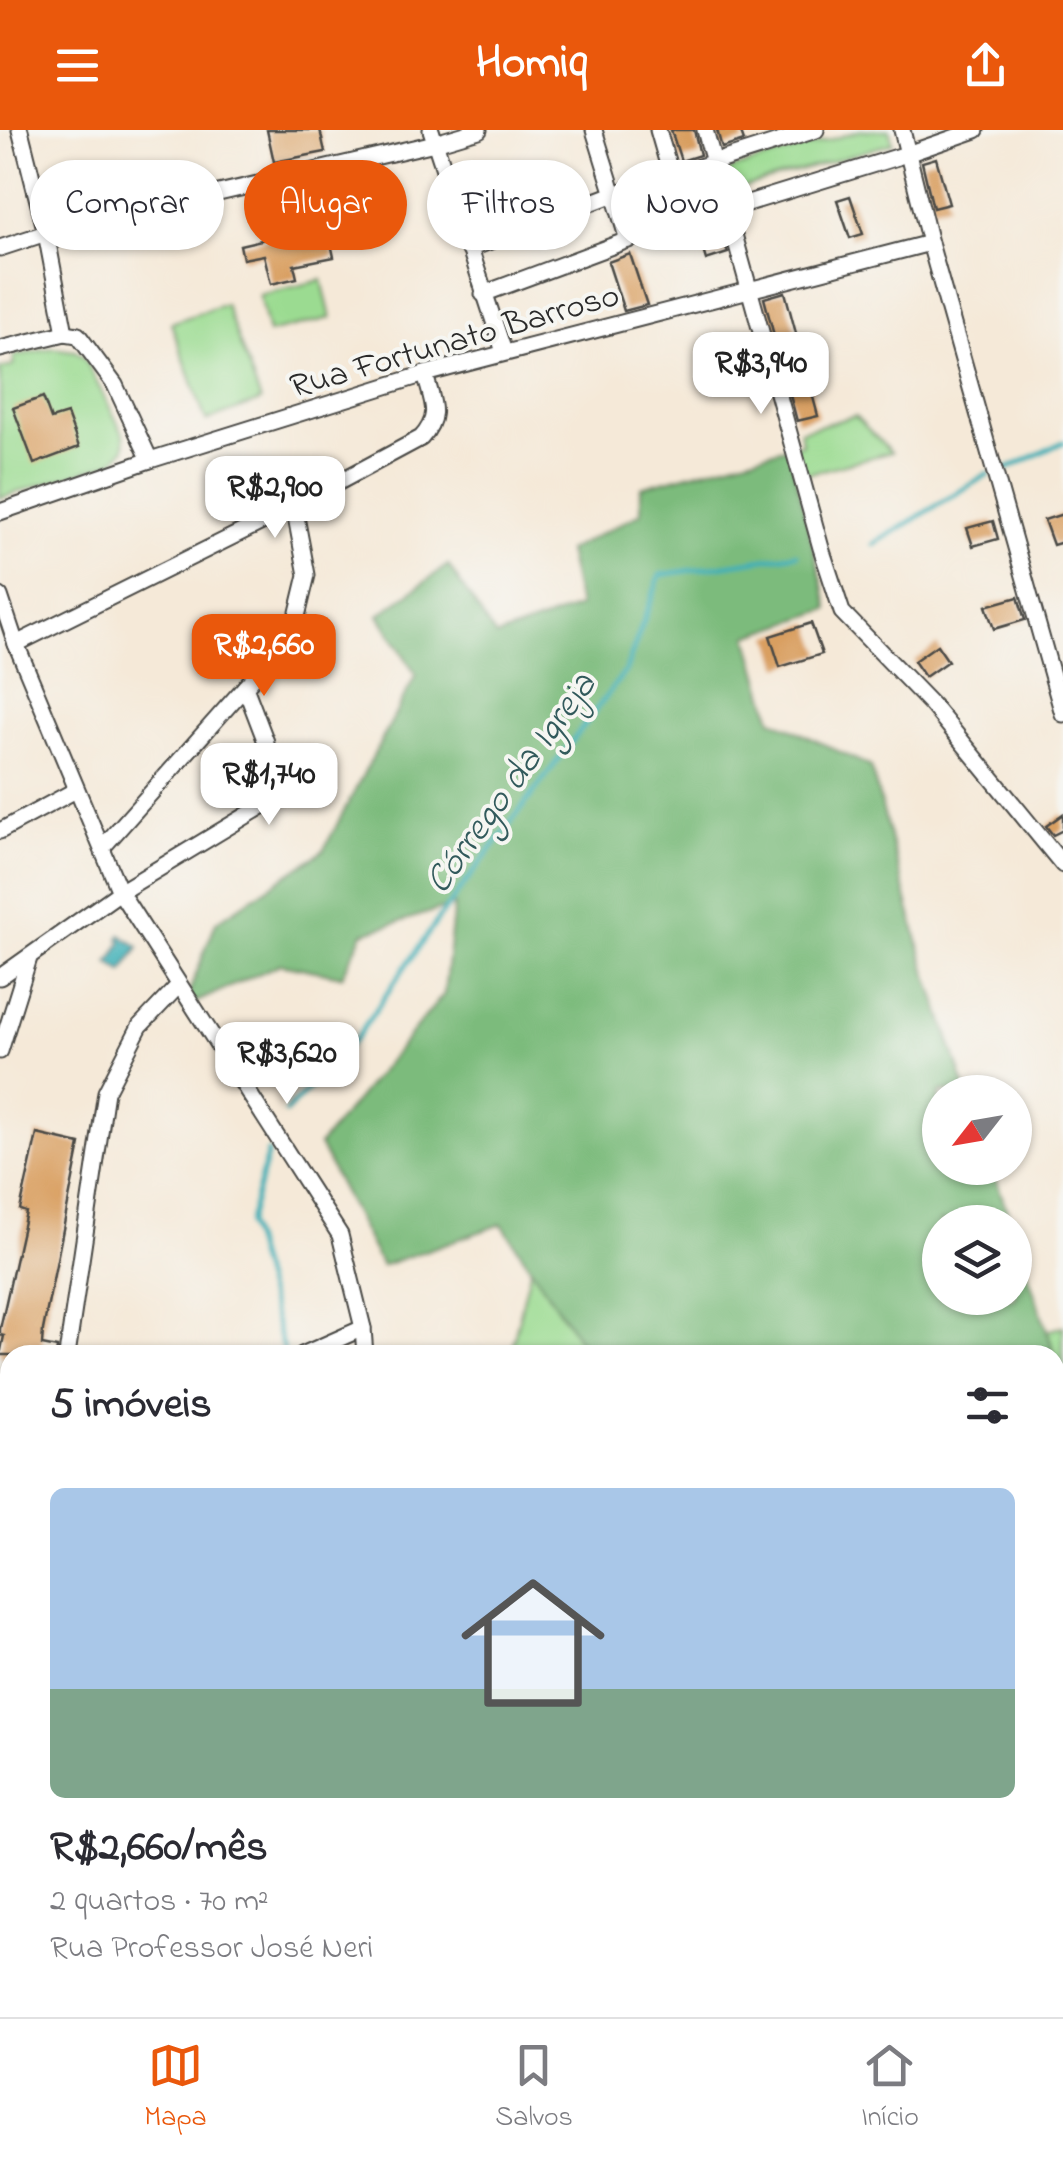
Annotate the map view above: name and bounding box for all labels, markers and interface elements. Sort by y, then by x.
text: Homiq [476,32,587,98]
icon: menu [50,38,105,93]
icon: share [958,38,1013,93]
chip: Comprar [30,160,224,250]
chip: Alugar [244,160,407,250]
chip: Filtros [427,160,591,250]
chip: Novo [611,160,754,250]
street label: Rua Fortunato Barroso [284,271,626,414]
pin: R$3,940 [669,332,853,417]
text: R$3,940 [715,341,807,388]
pin: R$2,900 [183,456,367,541]
text: R$2,900 [227,465,323,512]
pin: R$2,660 [172,614,356,699]
text: R$2,660 [214,623,314,670]
water label: Córrego da Igreja [413,662,612,907]
pin: R$1,740 [177,743,361,828]
text: R$1,740 [223,752,315,799]
pin: R$3,620 [195,1022,379,1107]
text: R$3,620 [237,1031,337,1078]
north arrow [922,1075,1032,1185]
map controls [922,1075,1032,1315]
button: layers [922,1205,1032,1315]
text: 5 imóveis [50,1375,212,1436]
icon: filters [960,1378,1015,1433]
icon: home [443,1553,623,1733]
text: R$2,660/mês [50,1818,268,1879]
text: 2 quartos · 70 m² [50,1879,268,1926]
text: Rua Professor José Neri [50,1926,373,1973]
tab: Mapa [144,2038,207,2139]
tab: Salvos [495,2038,573,2139]
tab: Início [861,2038,919,2139]

